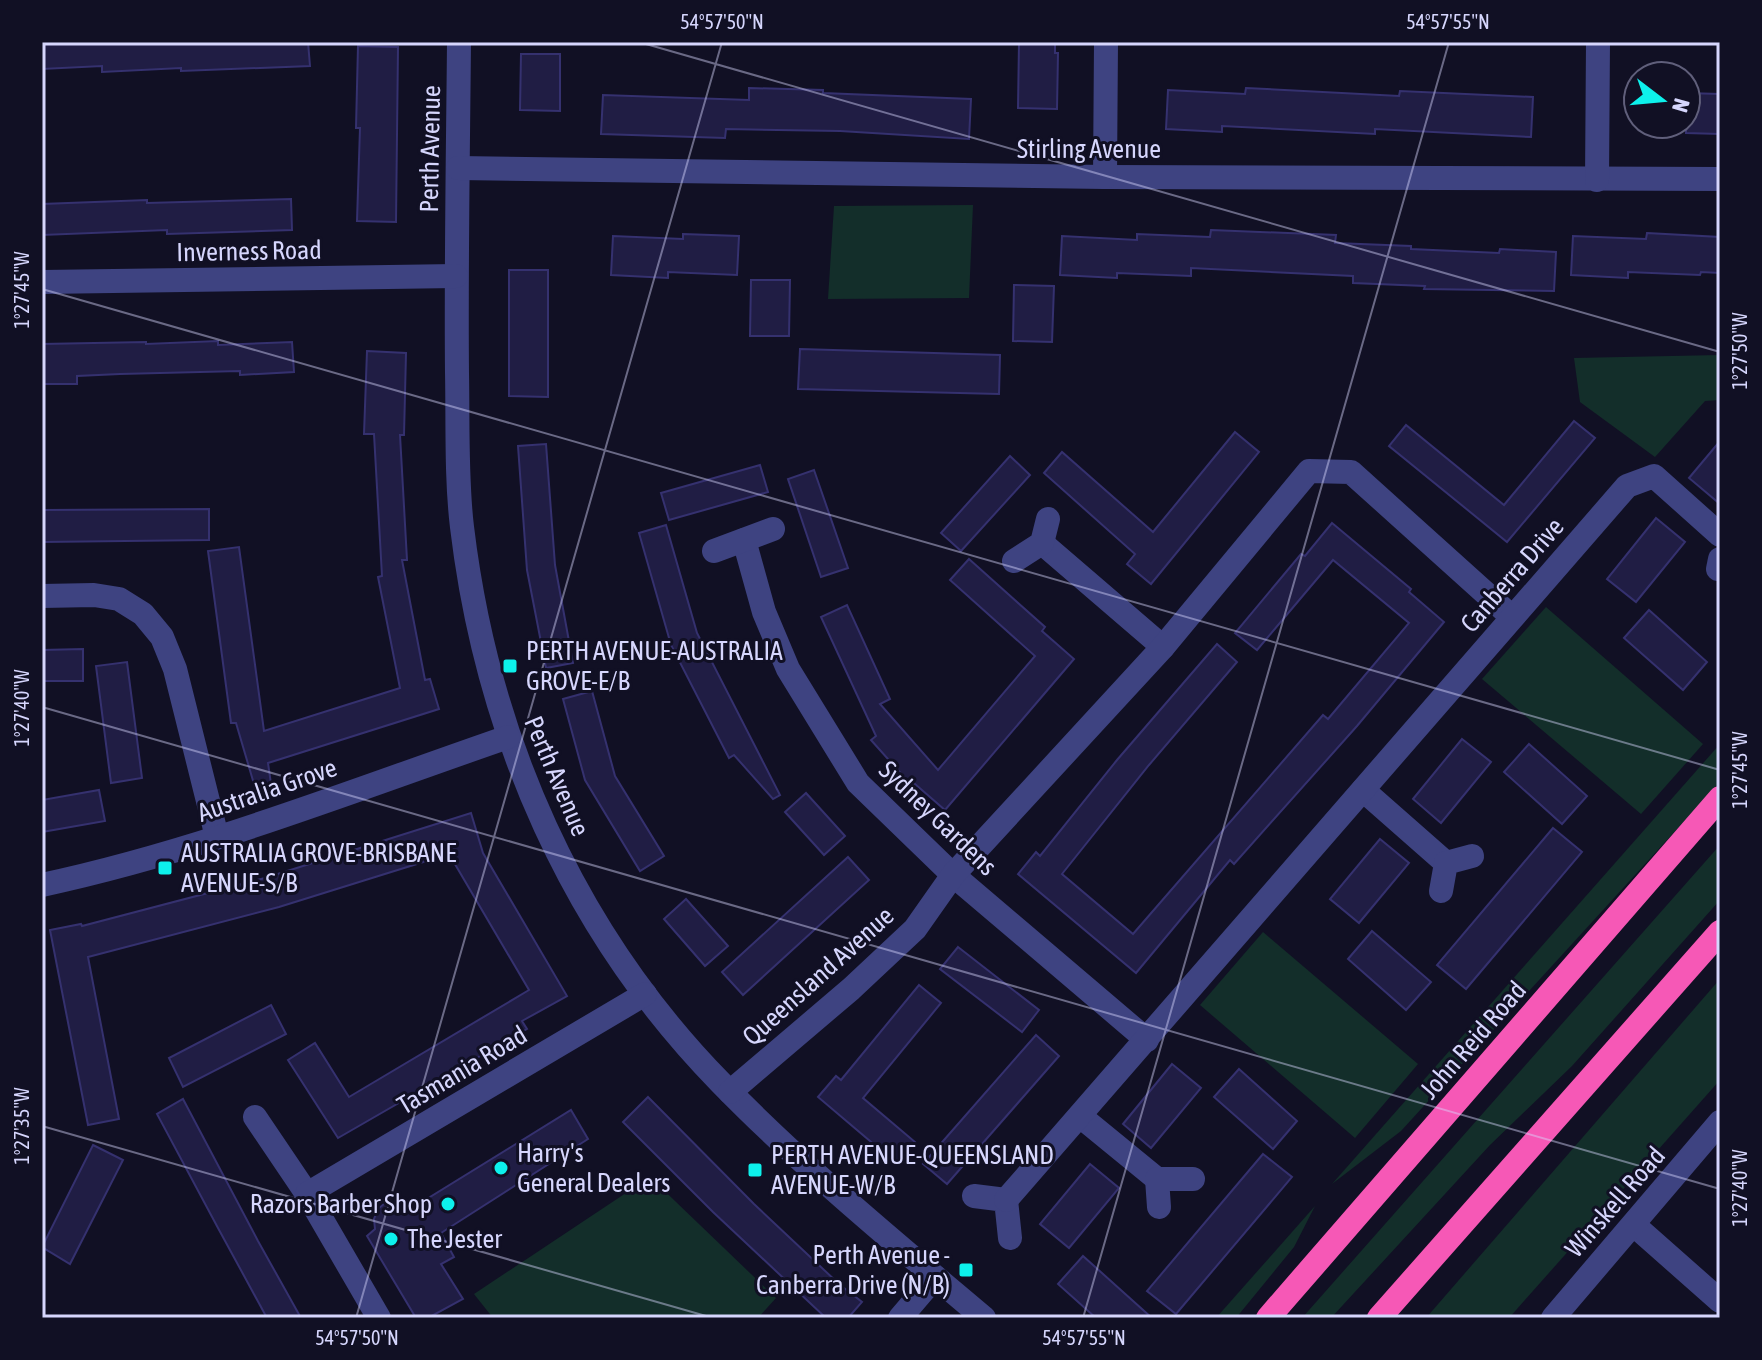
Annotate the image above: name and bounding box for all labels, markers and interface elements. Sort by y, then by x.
text: 54°57'50"N [680,10,764,33]
text: 54°57'55"N [1406,10,1490,33]
north arrow [1622,60,1702,140]
street label: Perth Avenue [414,85,446,213]
text: N [1667,96,1696,115]
street label: Stirling Avenue [1017,134,1161,164]
street label: Inverness Road [176,235,322,267]
text: 1°27'45"W [10,251,33,328]
text: 1°27'50"W [1728,312,1751,389]
street label: Canberra Drive [1454,512,1570,638]
place label: PERTH AVENUE-AUSTRALIA GROVE-E/B [526,636,783,696]
marker: PERTH AVENUE-AUSTRALIA GROVE-E/B [501,657,519,675]
text: 1°27'40"W [10,669,33,746]
street label: Perth Avenue [518,712,596,840]
text: 1°27'45"W [1728,731,1751,808]
street label: Australia Grove [193,752,341,828]
street label: Sydney Gardens [873,755,1003,881]
place label: AUSTRALIA GROVE-BRISBANE AVENUE-S/B [181,838,456,898]
marker: AUSTRALIA GROVE-BRISBANE AVENUE-S/B [156,859,174,877]
street label: Queensland Avenue [736,900,900,1052]
street label: John Reid Road [1414,975,1532,1105]
street label: Tasmania Road [392,1020,532,1120]
text: 1°27'35"W [10,1087,33,1164]
place label: Harry's General Dealers [517,1138,670,1198]
place label: PERTH AVENUE-QUEENSLAND AVENUE-W/B [771,1140,1054,1200]
street label: Winskell Road [1559,1141,1671,1263]
text: 1°27'40"W [1728,1149,1751,1226]
marker: Harry's General Dealers [492,1159,510,1177]
marker: PERTH AVENUE-QUEENSLAND AVENUE-W/B [746,1161,764,1179]
place label: Razors Barber Shop [250,1189,432,1219]
marker: Razors Barber Shop [439,1195,457,1213]
place label: The Jester [407,1224,502,1254]
marker: The Jester [382,1230,400,1248]
place label: Perth Avenue - Canberra Drive (N/B) [756,1240,950,1300]
marker: Perth Avenue - Canberra Drive (N/B) [957,1261,975,1279]
text: 54°57'50"N [315,1326,399,1349]
text: 54°57'55"N [1042,1326,1126,1349]

